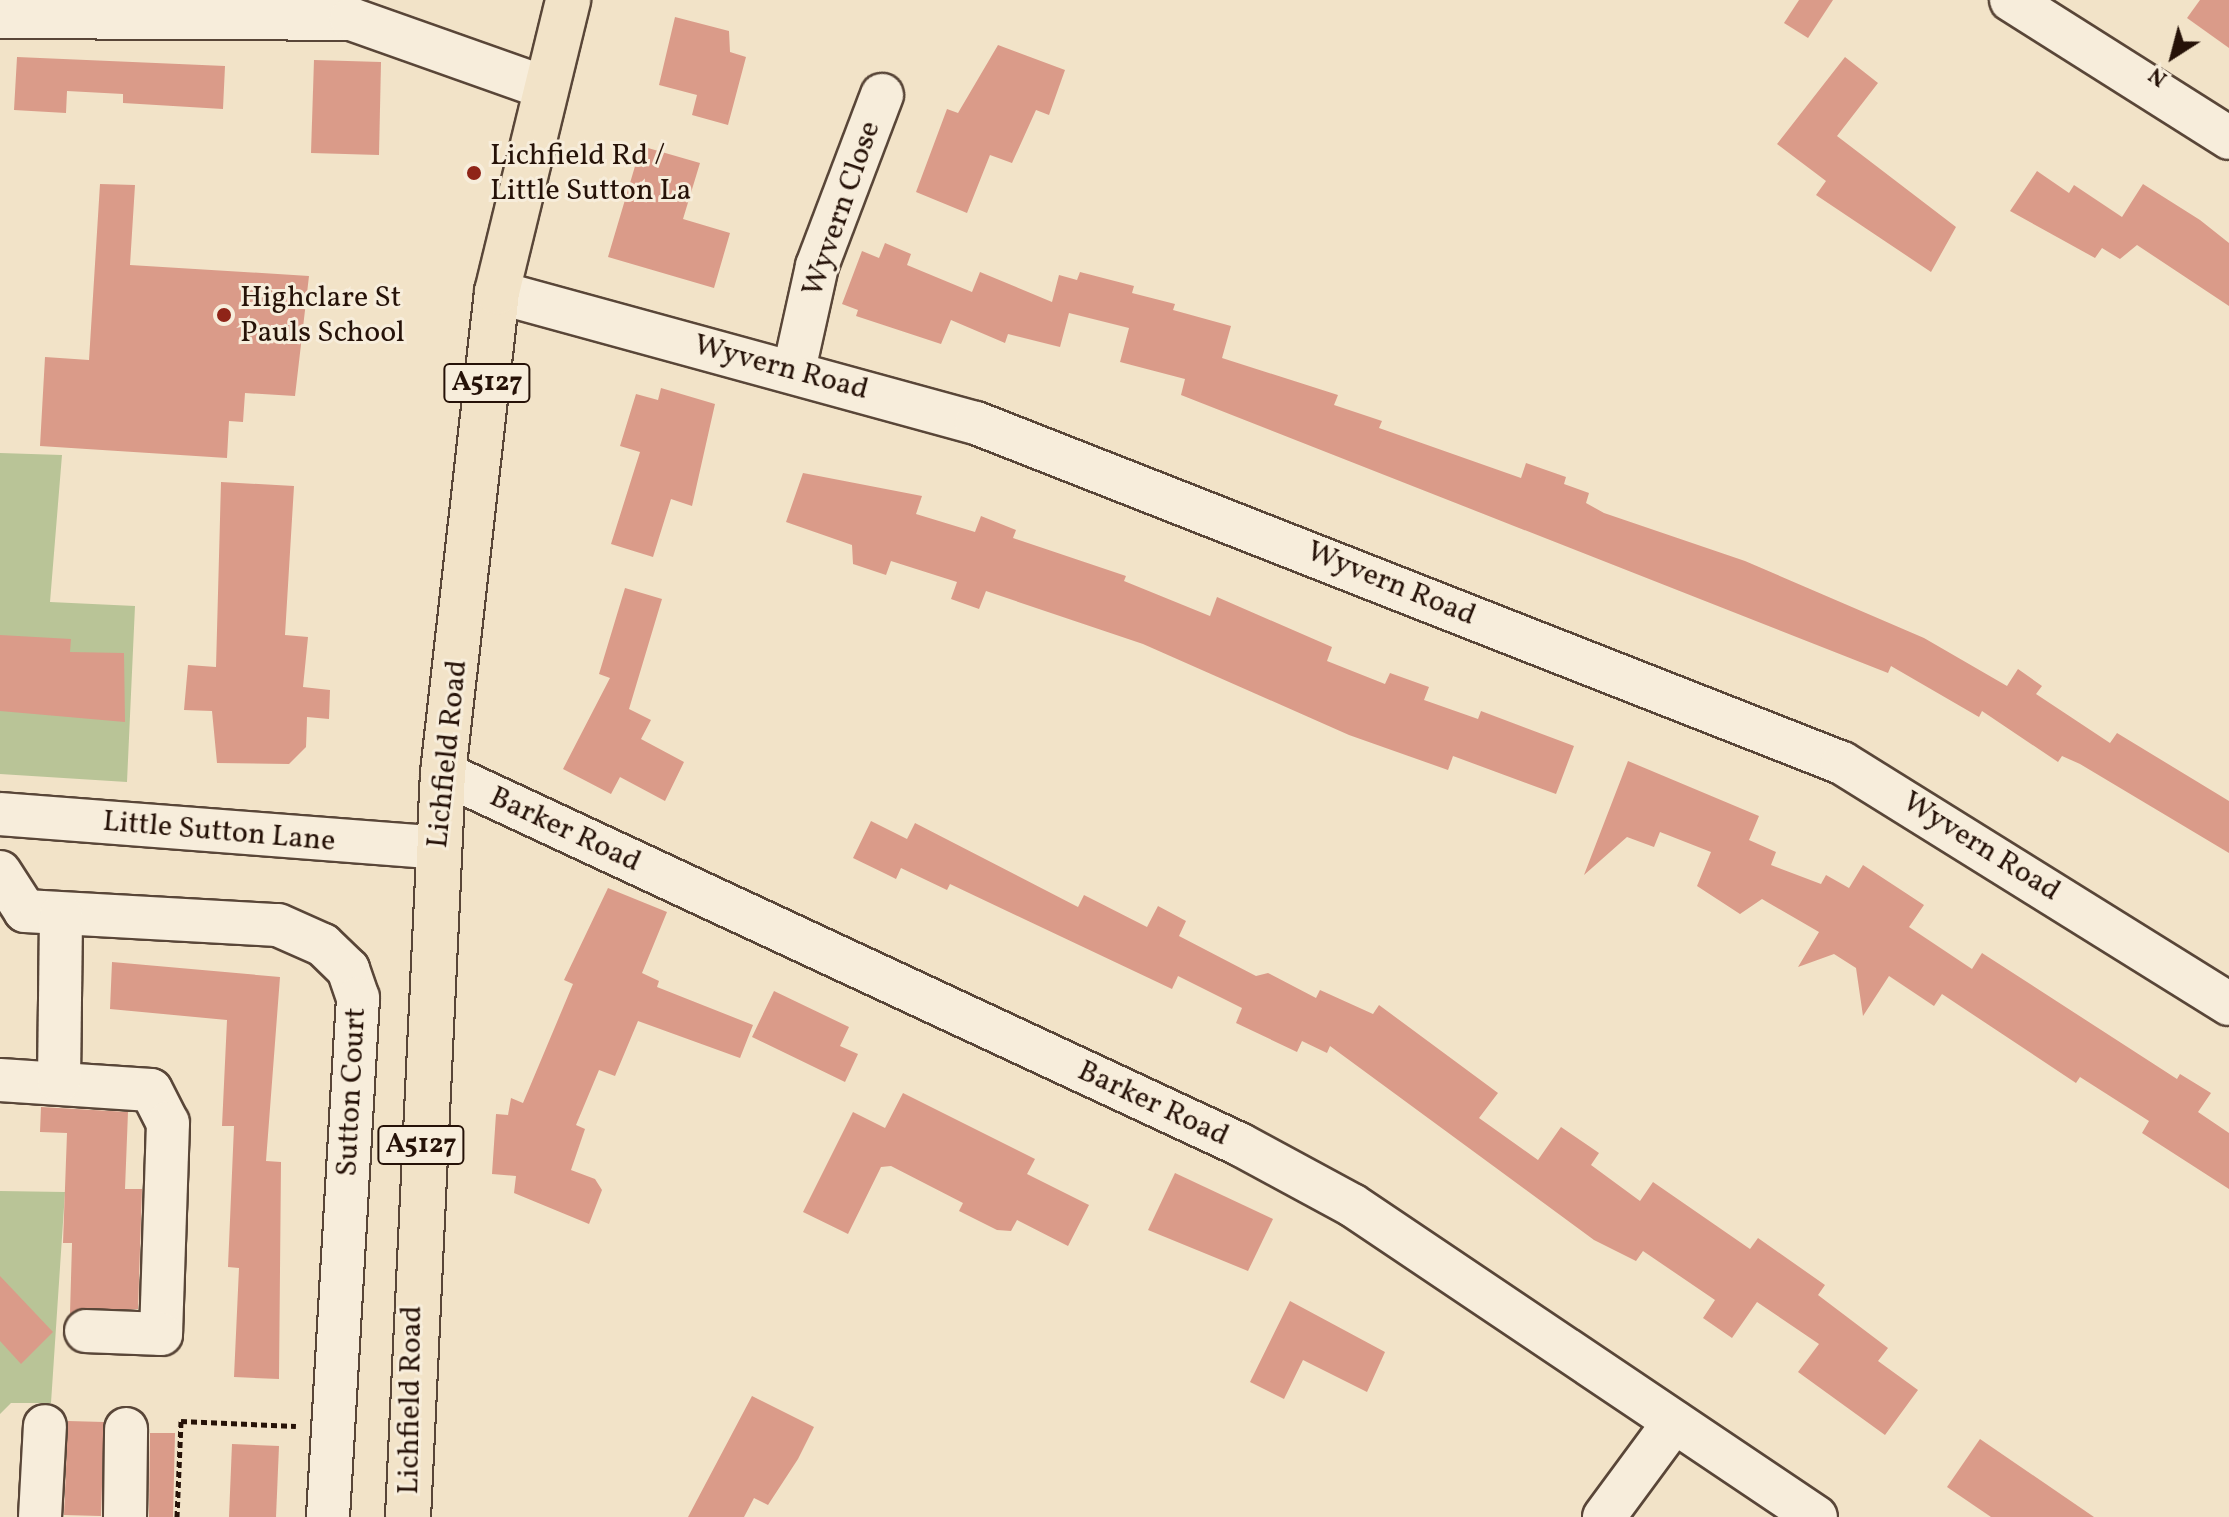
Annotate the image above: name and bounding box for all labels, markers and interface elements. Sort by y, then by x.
north arrow [2133,16,2213,96]
text: N [2143,59,2174,93]
street label: Wyvern Close [795,117,889,301]
place label: Lichfield Rd / Little Sutton La [490,138,691,208]
marker: Lichfield Rd / Little Sutton La [465,164,483,182]
place label: Highclare St Pauls School [240,280,405,350]
marker: Highclare St Pauls School [215,306,233,324]
street label: Wyvern Road [690,327,872,409]
road number: A5127 [443,359,531,407]
street label: Wyvern Road [1301,534,1481,634]
street label: Lichfield Road [420,658,476,850]
street label: Barker Road [484,779,646,881]
street label: Wyvern Road [1896,784,2066,910]
street label: Little Sutton Lane [101,804,337,860]
street label: Sutton Court [330,1006,374,1178]
street label: Barker Road [1072,1053,1234,1155]
road number: A5127 [377,1121,465,1169]
street label: Lichfield Road [391,1305,431,1495]

